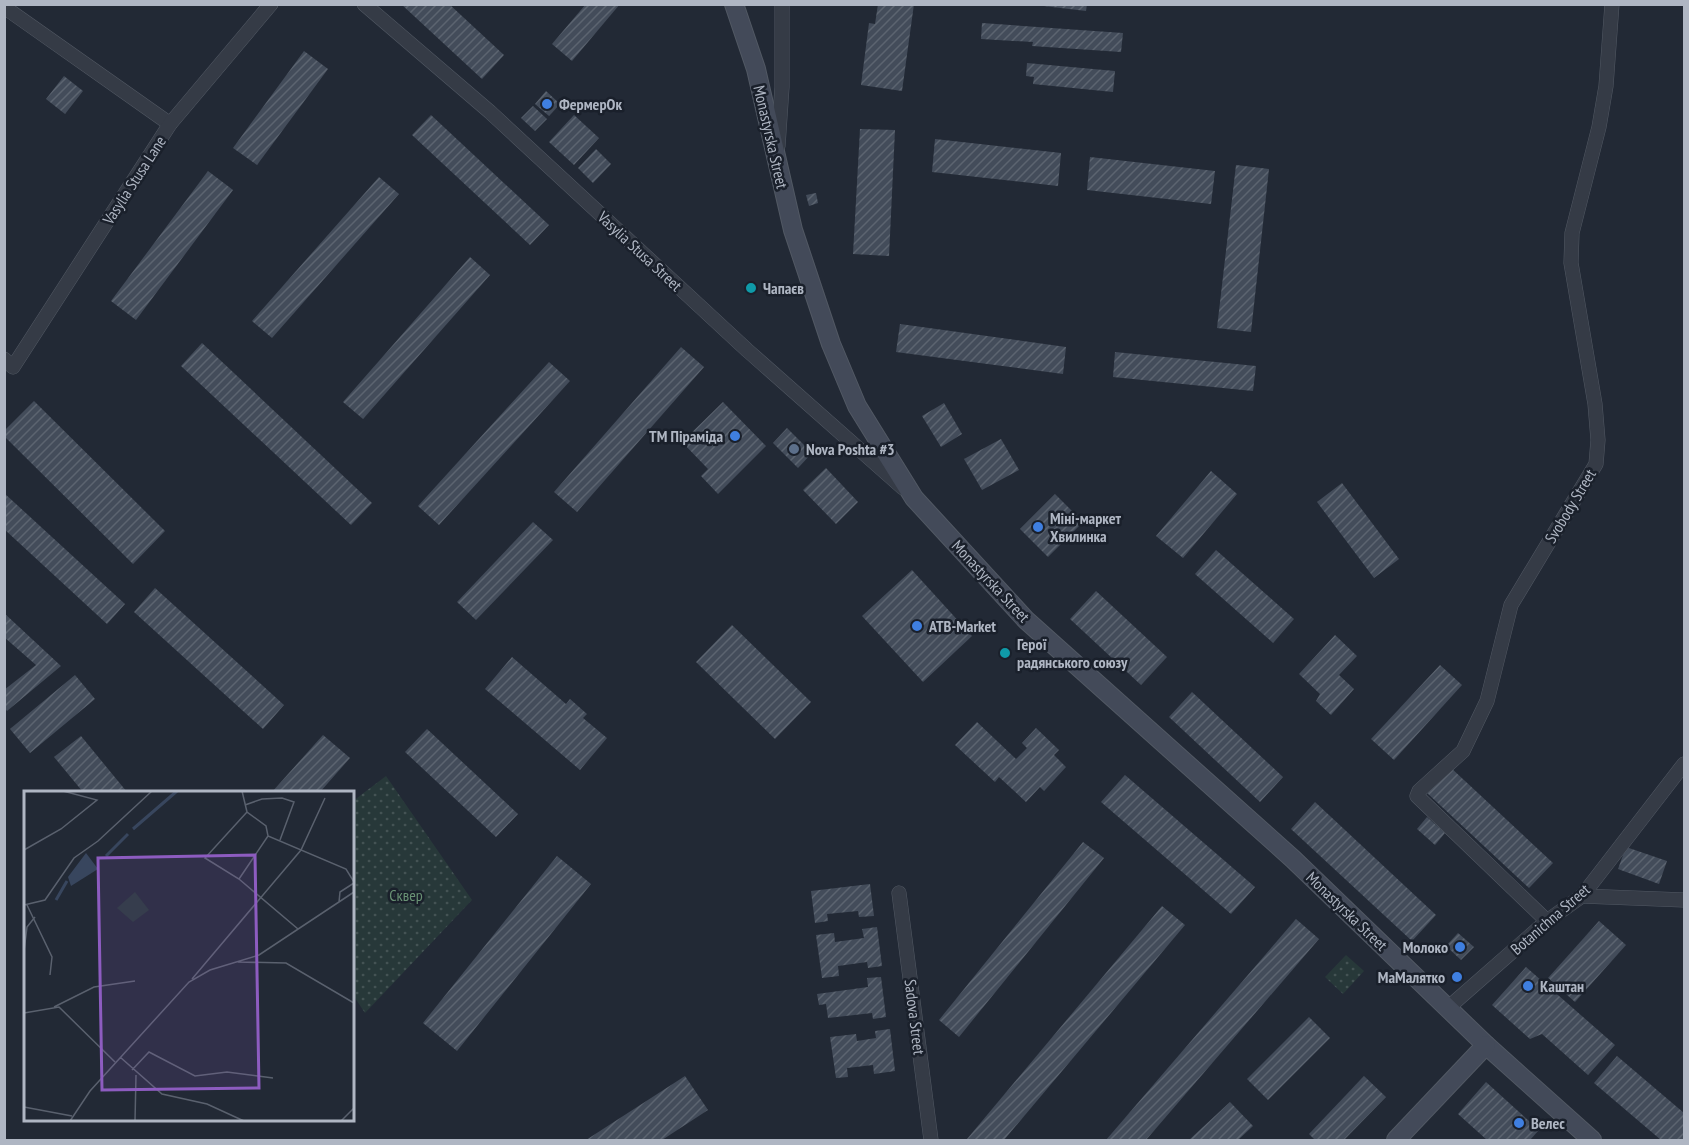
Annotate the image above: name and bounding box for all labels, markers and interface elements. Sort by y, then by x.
street label: Monastyrska Street [749,84,793,191]
place label: ФермерОк [559,94,622,114]
marker: ФермерОк [540,97,554,111]
street label: Vasylia Stusa Lane [97,132,170,229]
street label: Vasylia Stusa Street [593,206,687,296]
place label: Чапаєв [763,278,804,298]
marker: Чапаєв [744,281,758,295]
place label: ТМ Піраміда [649,426,723,446]
marker: ТМ Піраміда [728,429,742,443]
place label: Nova Poshta #3 [806,439,895,459]
marker: Nova Poshta #3 [787,442,801,456]
street label: Svobody Street [1540,465,1600,547]
place label: Міні-маркет Хвилинка [1050,508,1122,546]
marker: Міні-маркет Хвилинка [1031,520,1045,534]
street label: Monastyrska Street [948,536,1035,627]
place label: ATB-Market [928,616,996,636]
marker: ATB-Market [910,619,924,633]
place label: Герої радянського союзу [1017,634,1128,672]
marker: Герої радянського союзу [998,646,1012,660]
inset map [24,791,354,1121]
street label: Monastyrska Street [1302,867,1392,955]
street label: Botanichna Street [1506,879,1594,959]
park label: Сквер [389,885,423,905]
place label: Молоко [1403,937,1448,957]
marker: Молоко [1453,940,1467,954]
place label: МаМалятко [1378,967,1445,987]
marker: МаМалятко [1450,970,1464,984]
place label: Каштан [1540,976,1584,996]
street label: Sadova Street [900,978,930,1057]
marker: Каштан [1521,979,1535,993]
place label: Велес [1531,1113,1565,1133]
marker: Велес [1512,1116,1526,1130]

